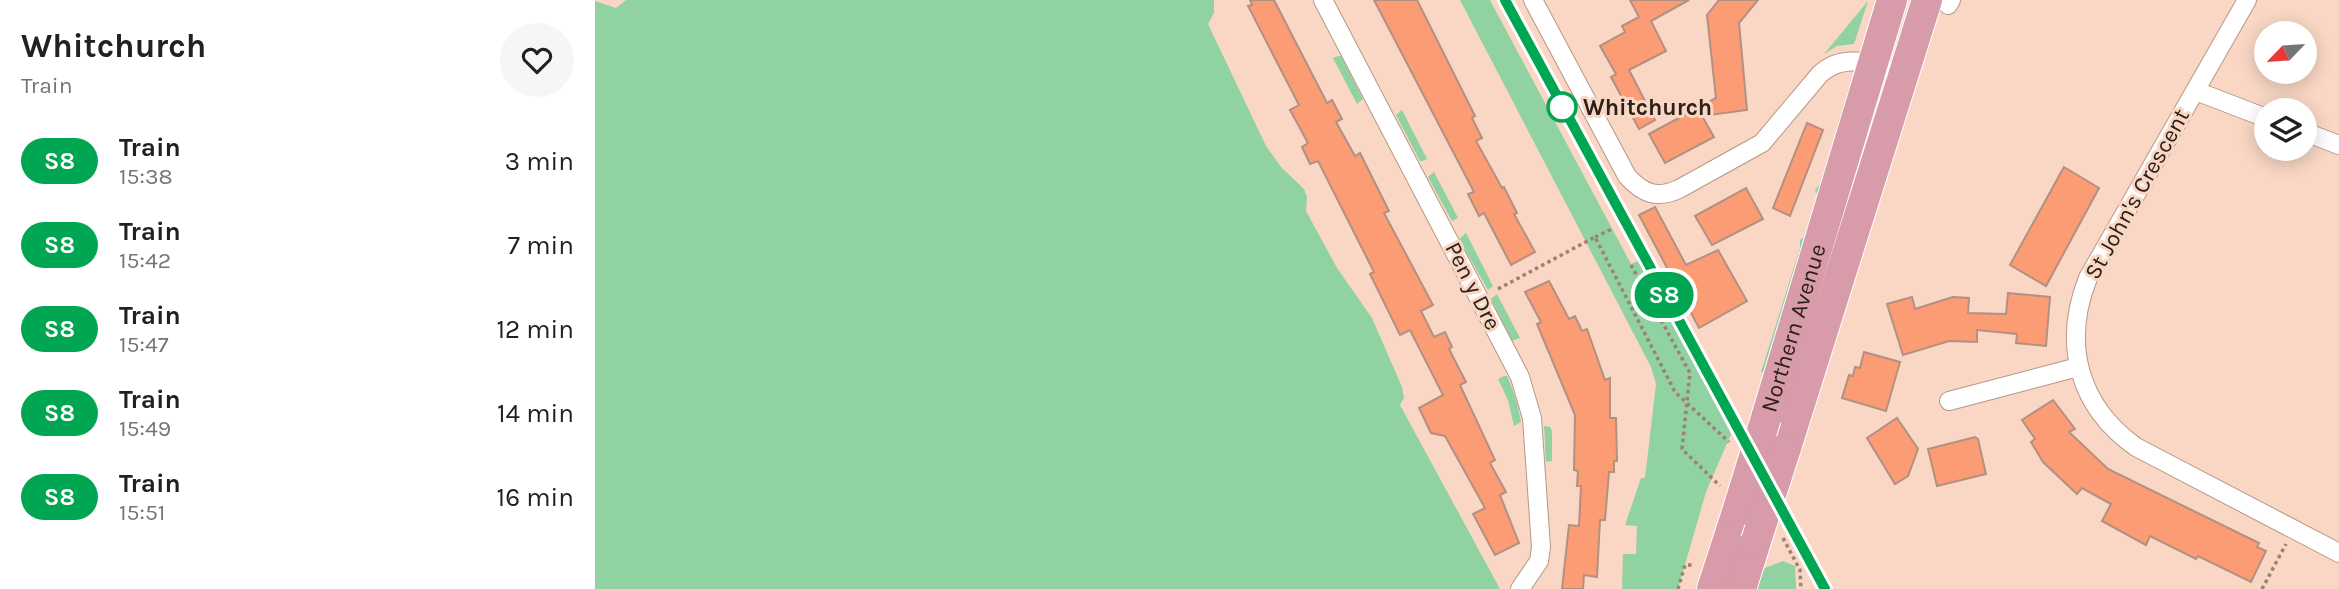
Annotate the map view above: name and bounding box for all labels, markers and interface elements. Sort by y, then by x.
north arrow [2254,21,2317,84]
map controls [2254,21,2317,161]
button: heart [500,23,574,97]
text: Whitchurch [21,27,206,65]
text: Train [21,72,73,99]
marker: Whitchurch [1547,92,1577,122]
place label: Whitchurch [1583,94,1712,121]
button: layers [2254,98,2317,161]
street label: St John's Crescent [2079,104,2195,284]
text: Train [119,132,181,163]
text: 3 min [505,146,574,177]
text: S8 [44,147,75,175]
text: 15:38 [119,163,173,190]
text: Train [119,216,181,247]
text: 7 min [508,230,574,261]
text: S8 [44,231,75,259]
street label: Pen y Dre [1439,237,1507,335]
street label: Northern Avenue [1755,241,1831,415]
text: 15:42 [119,247,171,274]
line badge: S8 [1633,272,1695,318]
text: S8 [1649,281,1679,309]
text: Train [119,300,181,331]
text: 12 min [496,314,574,345]
text: S8 [44,315,75,343]
text: 15:47 [119,331,169,358]
text: Train [119,384,181,415]
text: 14 min [497,398,574,429]
text: S8 [44,399,75,427]
text: 15:49 [119,415,171,442]
text: Train [119,468,181,499]
text: 16 min [497,482,574,513]
text: S8 [44,483,75,511]
text: 15:51 [119,499,165,526]

